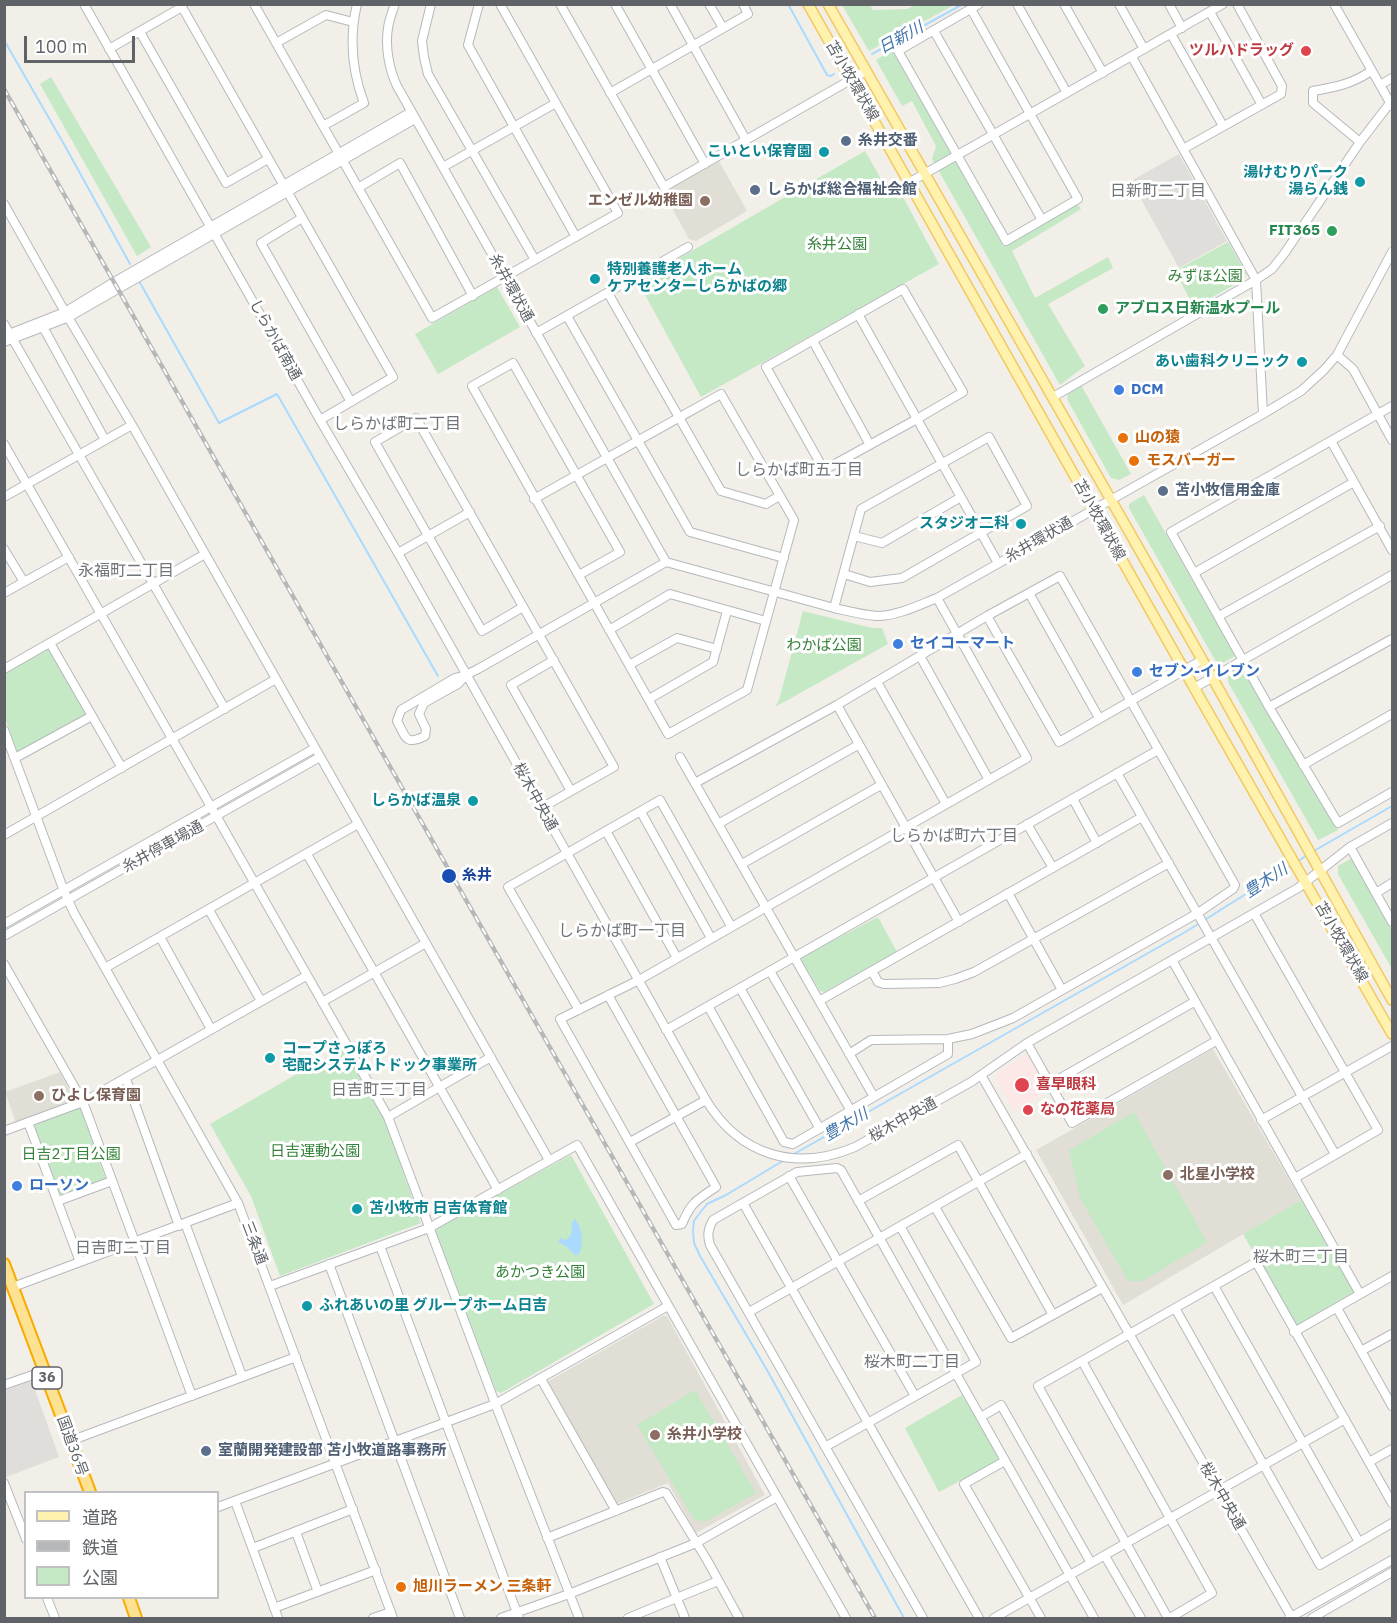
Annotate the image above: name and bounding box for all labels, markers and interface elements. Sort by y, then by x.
water label: 日新川 [875,18,927,58]
scale bar [27,24,138,62]
text: 100 m [35,35,87,58]
street label: 苫小牧環状線 [822,38,882,124]
place label: ツルハドラッグ [1189,42,1294,60]
marker: ツルハドラッグ [1299,44,1313,58]
place label: 糸井交番 [858,132,918,150]
marker: 糸井交番 [839,134,853,148]
place label: こいとい保育園 [707,143,812,161]
marker: こいとい保育園 [817,145,831,159]
place label: 湯けむりパーク 湯らん銭 [1243,164,1348,199]
marker: 湯けむりパーク 湯らん銭 [1353,175,1367,189]
place label: しらかば総合福祉会館 [767,181,917,199]
district label: 日新町二丁目 [1110,181,1206,201]
marker: しらかば総合福祉会館 [748,183,762,197]
place label: エンゼル幼稚園 [588,192,693,210]
marker: エンゼル幼稚園 [698,194,712,208]
place label: FIT365 [1269,222,1320,240]
marker: FIT365 [1325,224,1339,238]
park label: 糸井公園 [807,236,867,254]
street label: 糸井環状通 [485,251,537,325]
place label: 特別養護老人ホーム ケアセンターしらかばの郷 [607,261,787,296]
park label: みずほ公園 [1168,268,1242,286]
marker: 特別養護老人ホーム ケアセンターしらかばの郷 [588,272,602,286]
street label: しらかば南通 [245,296,305,384]
place label: アブロス日新温水プール [1115,300,1280,318]
marker: アブロス日新温水プール [1096,302,1110,316]
place label: あい歯科クリニック [1155,353,1290,371]
marker: あい歯科クリニック [1295,355,1309,369]
place label: DCM [1131,381,1164,399]
marker: DCM [1112,383,1126,397]
district label: しらかば町二丁目 [333,414,461,434]
place label: 山の猿 [1135,429,1180,447]
marker: 山の猿 [1116,431,1130,445]
place label: モスバーガー [1146,452,1236,470]
marker: モスバーガー [1127,454,1141,468]
district label: しらかば町五丁目 [735,460,863,480]
street label: 苫小牧環状線 [1069,476,1129,564]
place label: 苫小牧信用金庫 [1175,482,1280,500]
marker: 苫小牧信用金庫 [1156,484,1170,498]
street label: 糸井環状通 [1002,513,1076,567]
place label: スタジオ二科 [919,515,1009,533]
marker: スタジオ二科 [1014,517,1028,531]
district label: 永福町二丁目 [78,561,174,581]
place label: セイコーマート [910,635,1015,653]
park label: わかば公園 [787,637,861,655]
marker: セイコーマート [891,637,905,651]
place label: セブン-イレブン [1149,663,1260,681]
marker: セブン-イレブン [1130,665,1144,679]
street label: 桜木中央通 [509,760,561,834]
place label: しらかば温泉 [371,792,461,810]
marker: しらかば温泉 [466,794,480,808]
street label: 糸井停車場通 [119,817,207,877]
district label: しらかば町六丁目 [890,826,1018,846]
water label: 豊木川 [1241,860,1291,902]
marker: 糸井 [440,867,458,885]
place label: 糸井 [462,867,492,885]
street label: 苫小牧環状線 [1311,899,1371,985]
district label: しらかば町一丁目 [558,921,686,941]
place label: コープさっぽろ 宅配システムトドック事業所 [282,1040,477,1075]
marker: コープさっぽろ 宅配システムトドック事業所 [263,1051,277,1065]
marker: 喜早眼科 [1013,1076,1031,1094]
place label: 喜早眼科 [1036,1076,1096,1094]
district label: 日吉町三丁目 [331,1080,427,1100]
place label: ひよし保育園 [51,1087,141,1105]
marker: ひよし保育園 [32,1089,46,1103]
street label: 桜木中央通 [866,1094,940,1146]
place label: なの花薬局 [1040,1101,1115,1119]
marker: なの花薬局 [1021,1103,1035,1117]
water label: 豊木川 [820,1105,872,1145]
park label: 日吉運動公園 [270,1143,360,1161]
park label: 日吉2丁目公園 [22,1146,120,1164]
place label: 北星小学校 [1180,1166,1255,1184]
marker: 北星小学校 [1161,1168,1175,1182]
place label: ローソン [29,1177,89,1195]
marker: ローソン [10,1179,24,1193]
place label: 苫小牧市 日吉体育館 [369,1200,508,1218]
marker: 苫小牧市 日吉体育館 [350,1202,364,1216]
street label: 三条通 [238,1219,270,1267]
district label: 日吉町二丁目 [75,1238,171,1258]
district label: 桜木町三丁目 [1253,1247,1349,1267]
park label: あかつき公園 [495,1264,585,1282]
place label: ふれあいの里 グループホーム日吉 [319,1297,548,1315]
marker: ふれあいの里 グループホーム日吉 [300,1299,314,1313]
district label: 桜木町二丁目 [864,1352,960,1372]
road number: 36 [32,1367,62,1389]
street label: 国道36号 [53,1413,91,1479]
place label: 糸井小学校 [667,1426,742,1444]
marker: 糸井小学校 [648,1428,662,1442]
place label: 室蘭開発建設部 苫小牧道路事務所 [218,1442,447,1460]
marker: 室蘭開発建設部 苫小牧道路事務所 [199,1444,213,1458]
street label: 桜木中央通 [1195,1459,1249,1533]
legend [24,1491,219,1599]
text: 道路 [82,1506,118,1529]
text: 鉄道 [82,1536,118,1559]
text: 公園 [82,1566,118,1589]
place label: 旭川ラーメン 三条軒 [413,1578,552,1596]
marker: 旭川ラーメン 三条軒 [394,1580,408,1594]

